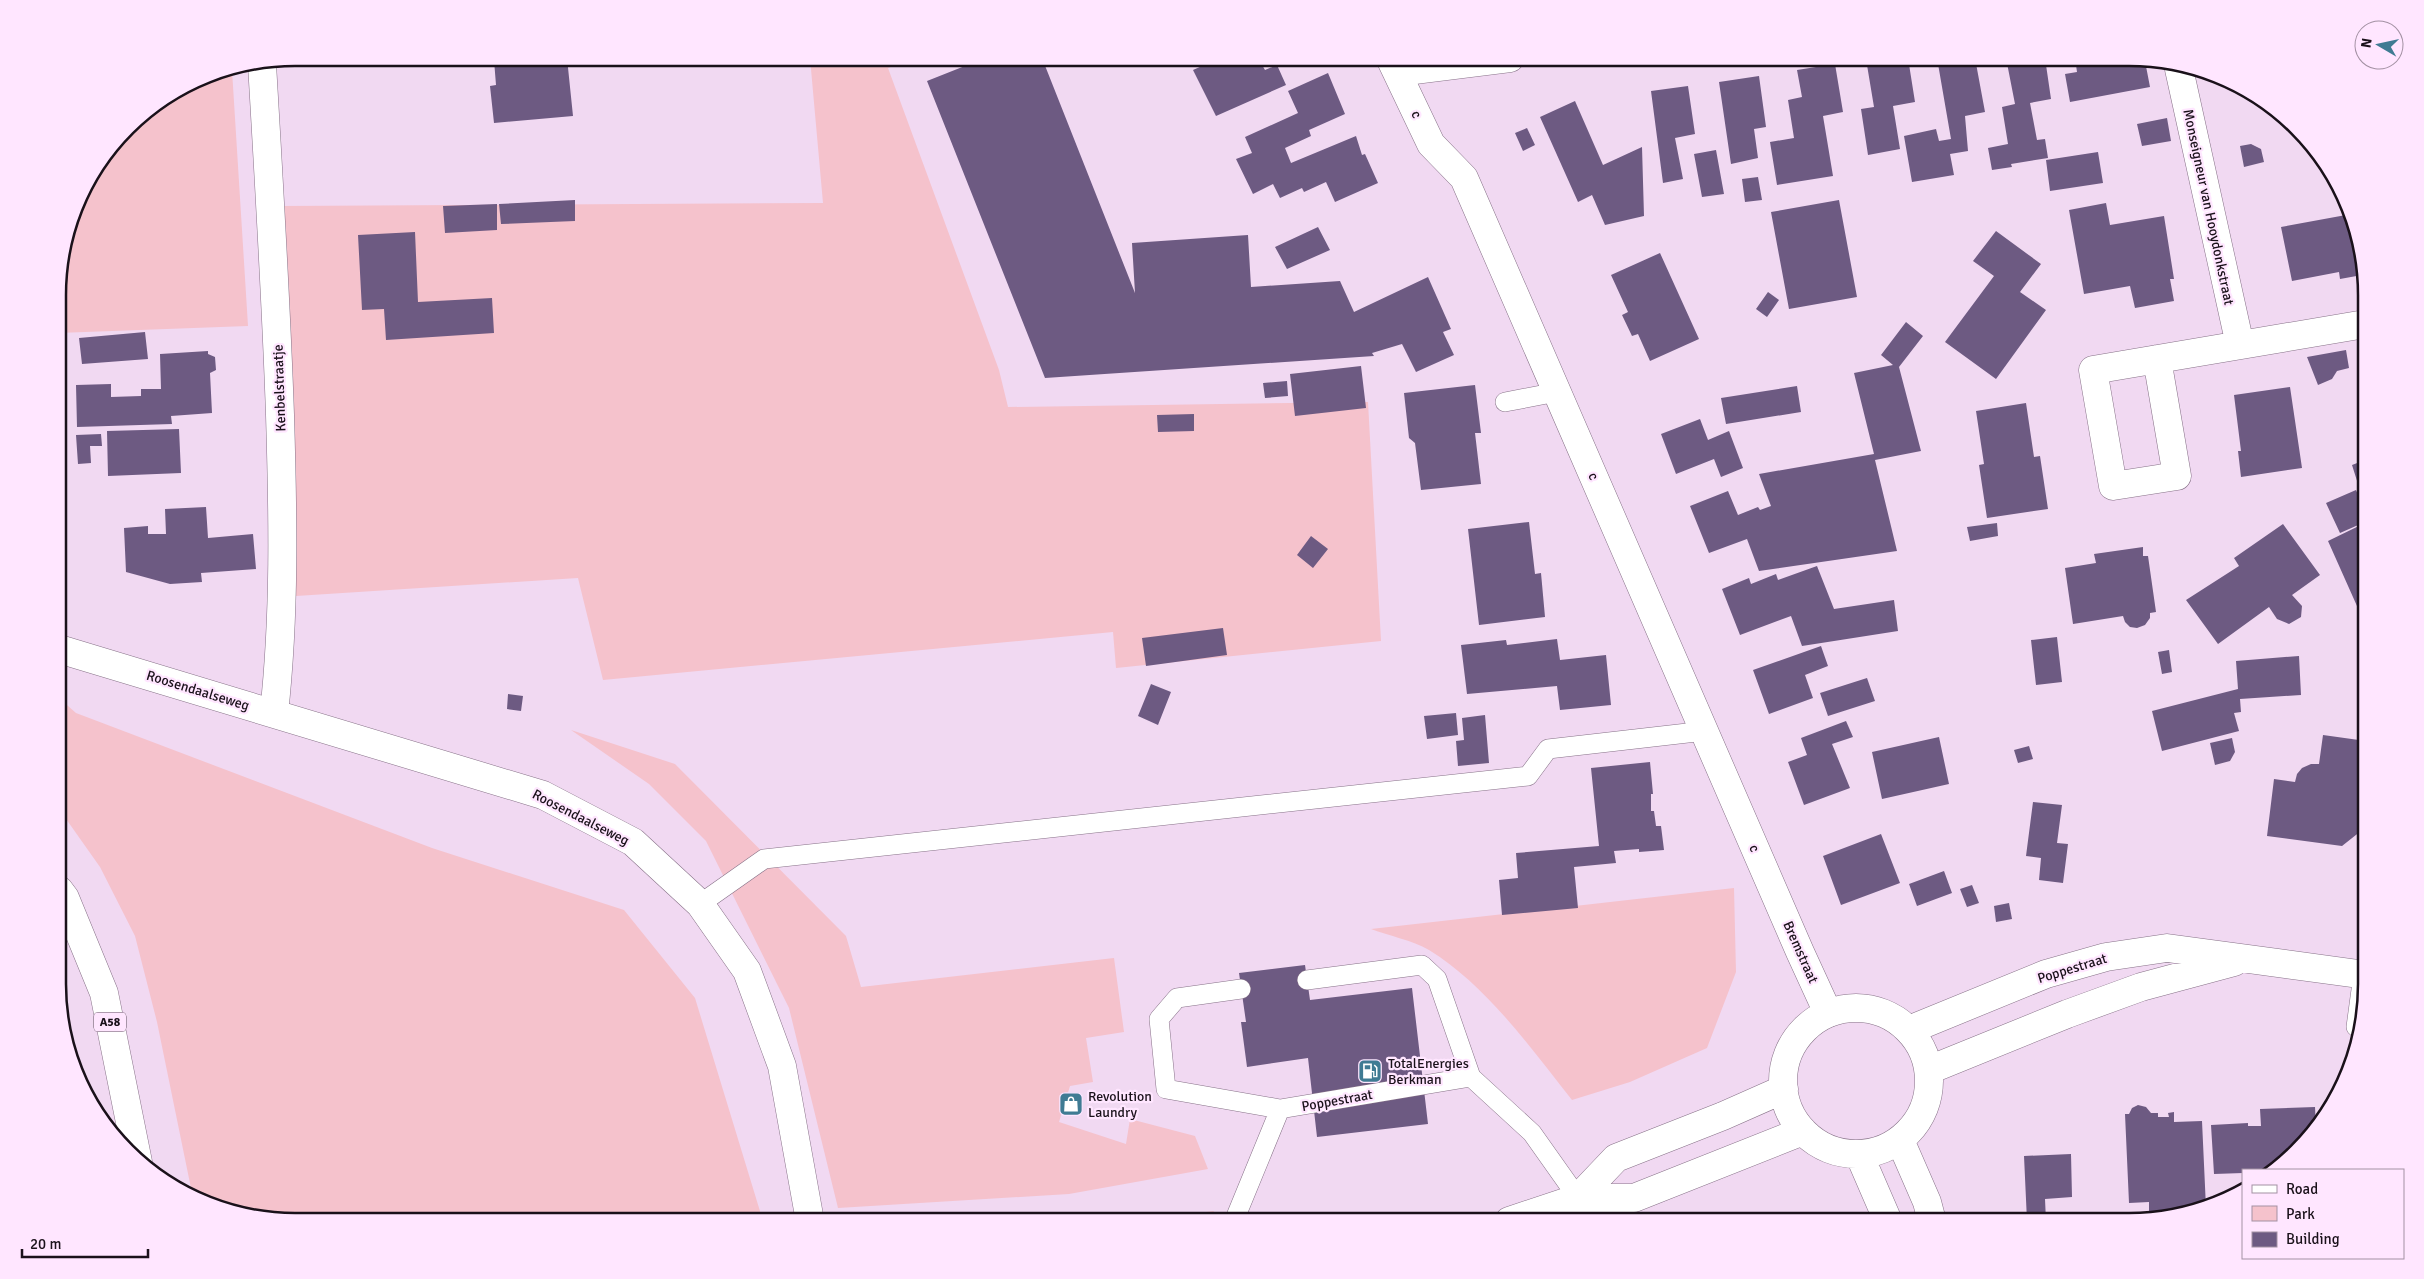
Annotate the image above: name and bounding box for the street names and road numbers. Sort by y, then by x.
street label: c [1407,108,1426,121]
street label: Monseigneur van Hooydonkstraat [2179,108,2238,307]
street label: Kenbelstraatje [269,344,290,432]
street label: c [1584,470,1603,483]
street label: Roosendaalseweg [144,667,251,714]
street label: Roosendaalseweg [529,786,632,849]
street label: c [1745,842,1764,855]
street label: Bremstraat [1779,918,1822,986]
street label: Poppestraat [2035,950,2109,987]
road number: A58 [94,1012,126,1032]
street label: Poppestraat [1300,1086,1374,1115]

